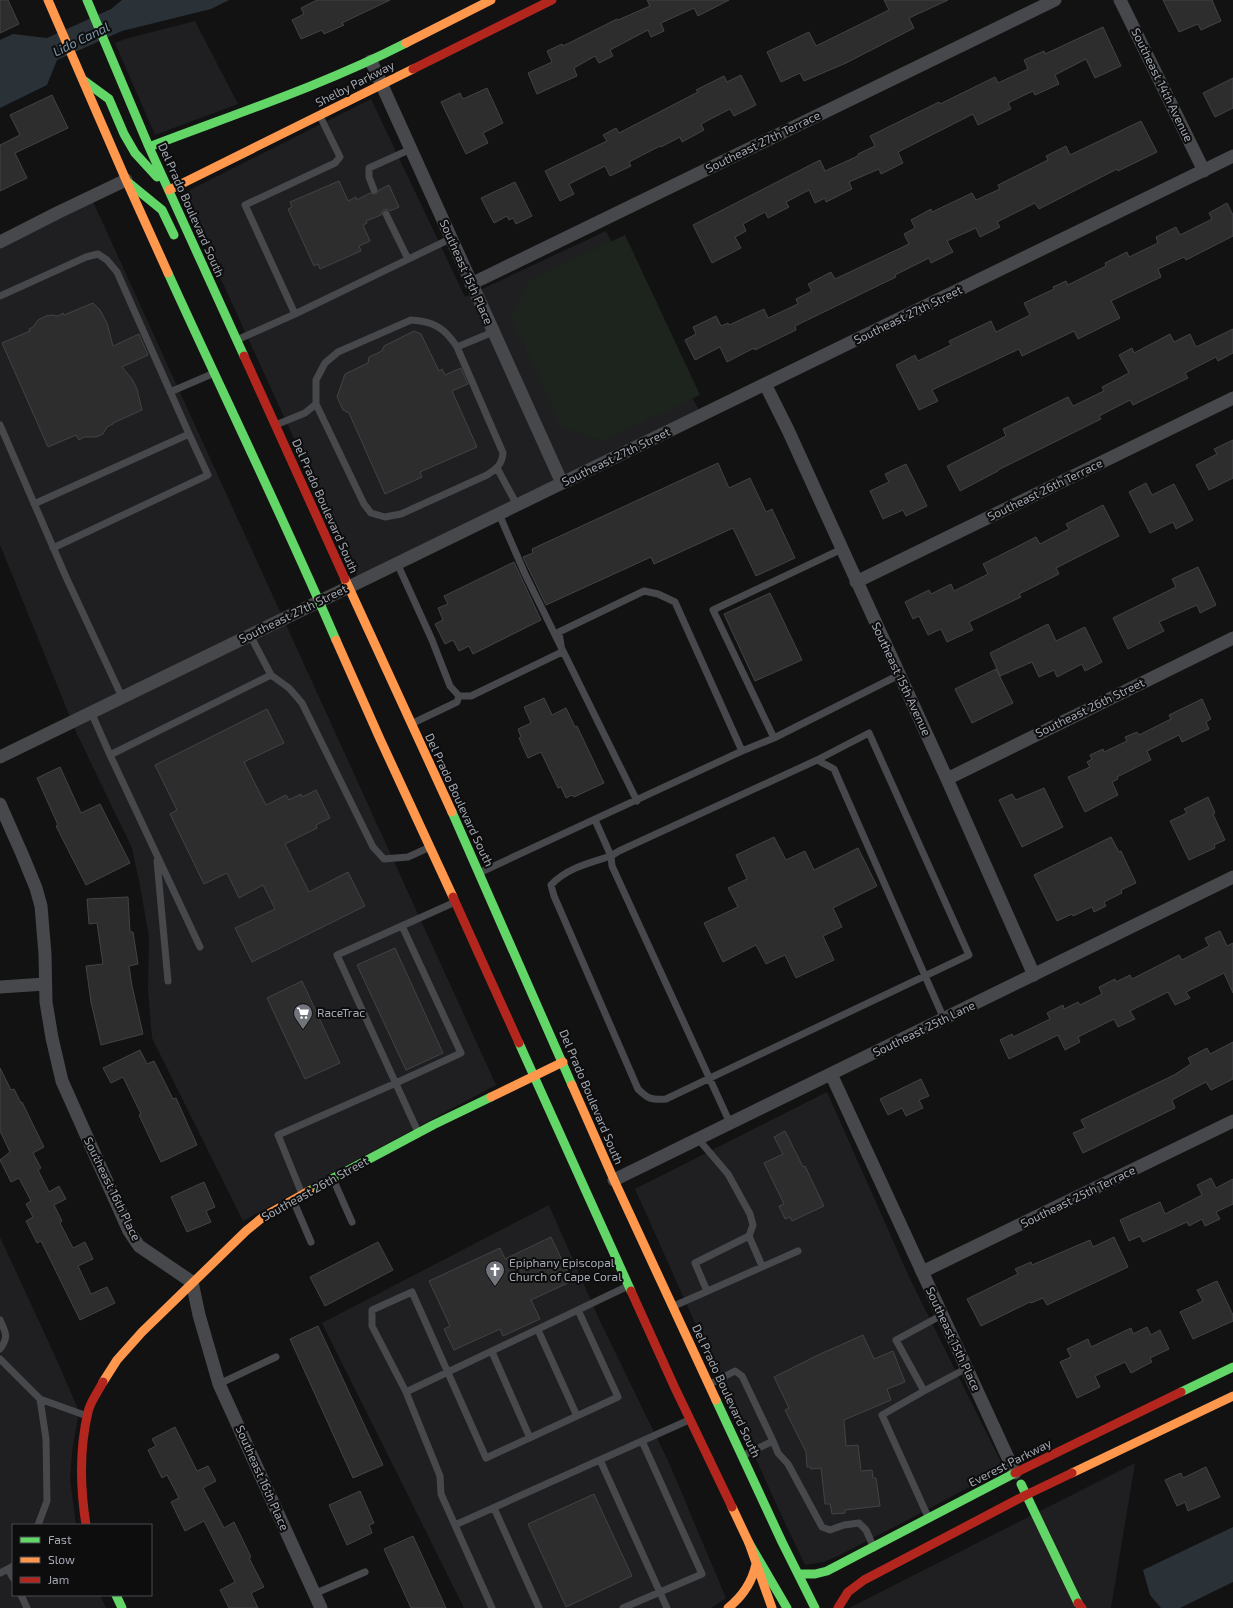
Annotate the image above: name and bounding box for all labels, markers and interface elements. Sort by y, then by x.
water label: Lido Canal [50,18,112,60]
street label: Southeast 14th Avenue [1129,25,1197,144]
street label: Shelby Parkway [313,57,397,109]
street label: Southeast 27th Terrace [703,107,822,175]
street label: Del Prado Boulevard South [156,140,228,279]
street label: Southeast 15th Place [437,217,496,326]
street label: Southeast 27th Street [851,282,964,346]
street label: Southeast 27th Street [559,424,672,488]
street label: Del Prado Boulevard South [290,436,362,575]
street label: Southeast 26th Terrace [985,455,1104,523]
street label: Southeast 27th Street [236,581,349,645]
street label: Southeast 15th Avenue [869,620,934,738]
street label: Southeast 26th Street [1033,674,1147,740]
street label: Del Prado Boulevard South [423,731,497,868]
street label: Southeast 25th Lane [870,997,977,1059]
supermarket icon: RaceTrac [292,1002,314,1030]
place label: RaceTrac [317,1005,365,1019]
street label: Del Prado Boulevard South [557,1027,627,1166]
street label: Southeast 16th Place [82,1134,144,1243]
street label: Southeast 26th Street [259,1153,371,1223]
street label: Southeast 25th Terrace [1018,1162,1137,1230]
place label: Epiphany Episcopal Church of Cape Coral [509,1255,622,1283]
church icon: Epiphany Episcopal Church of Cape Coral [484,1259,506,1287]
street label: Southeast 15th Place [924,1284,984,1393]
street label: Del Prado Boulevard South [690,1322,764,1459]
street label: Southeast 16th Place [233,1423,292,1532]
street label: Everest Parkway [966,1435,1054,1489]
legend [12,1524,152,1596]
text: Fast [48,1532,72,1546]
text: Slow [48,1552,75,1566]
text: Jam [48,1572,69,1586]

